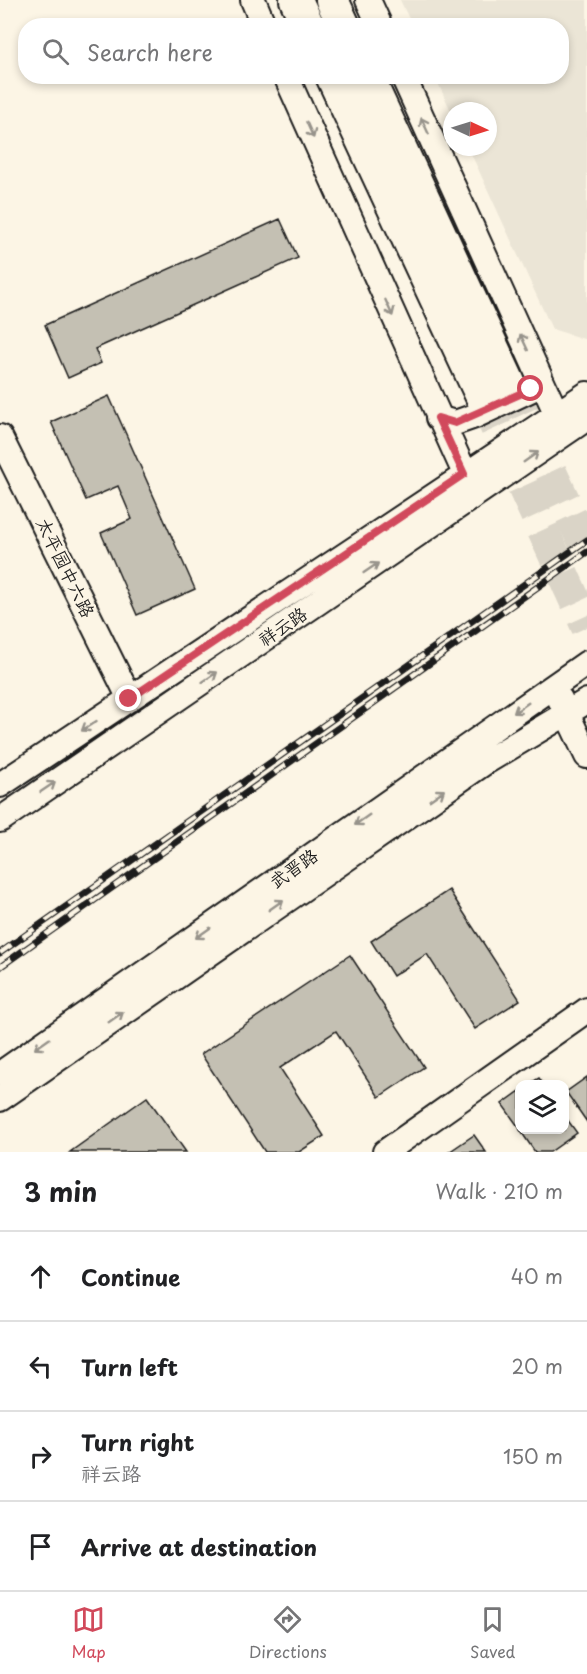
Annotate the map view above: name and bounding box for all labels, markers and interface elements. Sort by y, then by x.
search box [18,18,569,84]
icon: search [39,35,72,68]
text: Search here [87,35,213,68]
north arrow [443,102,497,156]
one-way arrow [419,118,431,136]
one-way arrow [305,120,316,139]
one-way arrow [384,299,395,317]
one-way arrow [518,333,529,351]
route start [517,375,543,401]
one-way arrow [522,451,539,463]
street label: 太平园中六路 [31,513,102,622]
one-way arrow [362,562,378,574]
street label: 祥云路 [252,599,312,652]
one-way arrow [201,671,218,684]
route end [115,685,141,711]
one-way arrow [514,702,530,714]
one-way arrow [81,720,98,732]
one-way arrow [40,781,56,793]
one-way arrow [428,789,445,801]
one-way arrow [354,814,370,826]
street label: 武晋路 [263,841,323,894]
one-way arrow [268,899,284,911]
one-way arrow [195,927,211,939]
one-way arrow [108,1011,124,1023]
one-way arrow [35,1038,51,1050]
map controls [515,1080,569,1134]
button: layers [515,1080,569,1134]
text: 3 min [24,1172,97,1211]
text: Walk · 210 m [436,1176,563,1206]
icon: ahead [24,1260,57,1293]
text: Continue [81,1260,180,1293]
text: 40 m [511,1261,563,1291]
icon: left [24,1350,57,1383]
text: Turn left [81,1350,178,1383]
text: 20 m [511,1351,563,1381]
text: Turn right [81,1425,194,1458]
icon: right [24,1440,57,1473]
text: 150 m [503,1441,563,1471]
text: 祥云路 [81,1458,141,1488]
icon: arrive [24,1530,57,1563]
text: Arrive at destination [81,1530,317,1563]
tab: Map [72,1603,106,1663]
tab: Directions [249,1603,327,1663]
tab: Saved [470,1603,515,1663]

